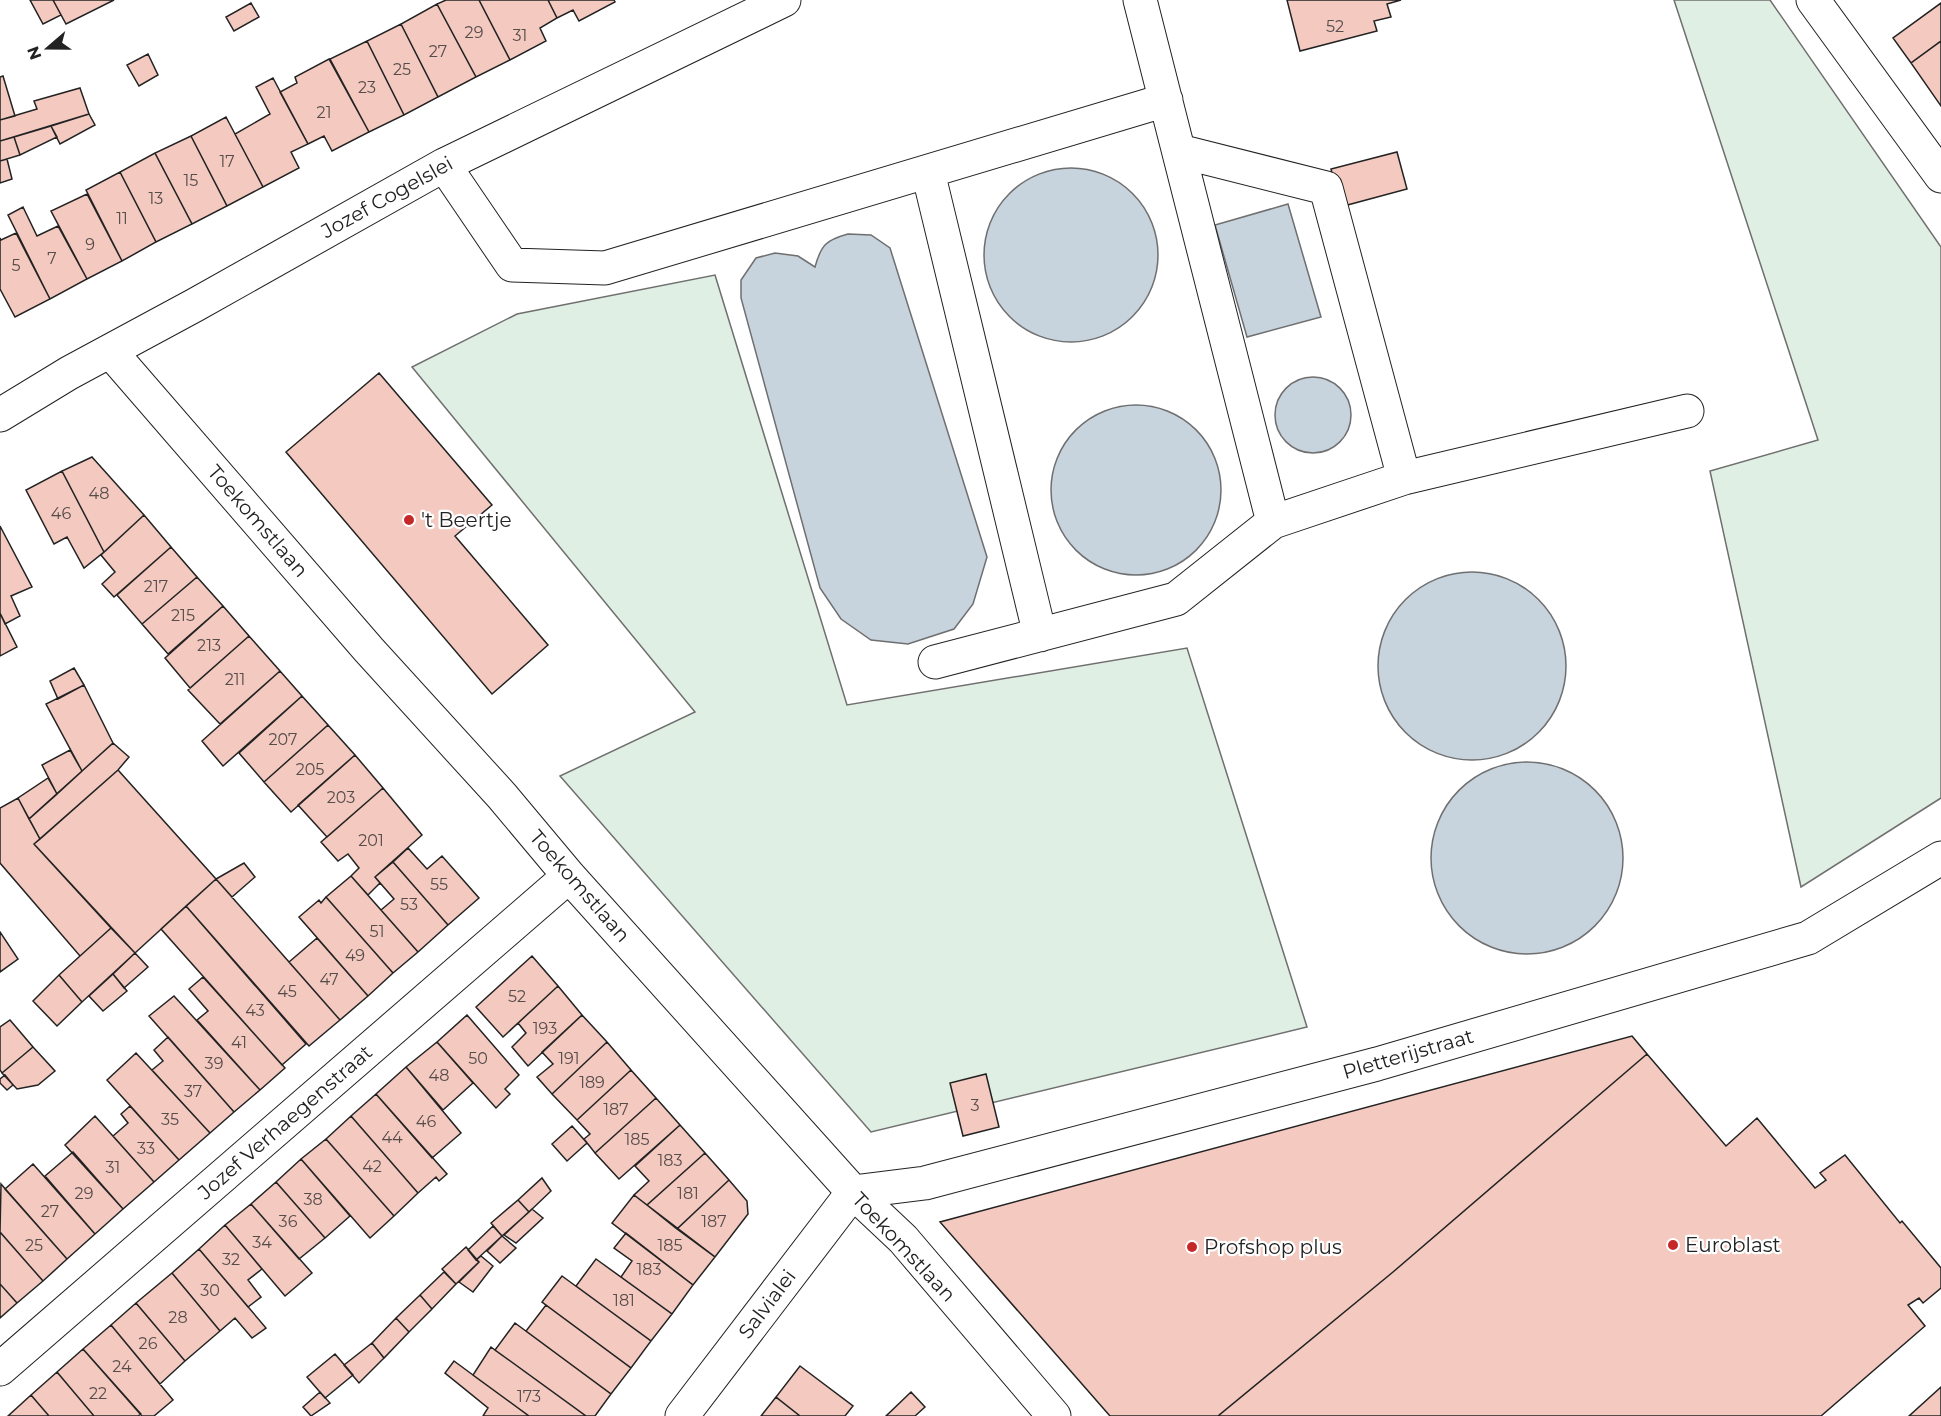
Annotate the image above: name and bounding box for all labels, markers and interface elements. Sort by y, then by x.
house number: 52 [1326,17,1344,36]
north arrow [18,18,78,78]
house number: 29 [465,23,483,42]
house number: 31 [513,26,527,45]
house number: 27 [429,42,447,61]
text: N [23,44,46,62]
house number: 25 [393,60,411,79]
house number: 23 [358,78,376,97]
house number: 21 [317,103,331,122]
street label: Jozef Cogelslei [316,151,457,244]
house number: 17 [219,152,235,171]
house number: 15 [184,171,198,190]
house number: 13 [149,189,163,208]
house number: 11 [116,209,128,228]
house number: 9 [85,235,95,254]
house number: 7 [47,249,57,268]
house number: 5 [11,256,21,275]
street label: Toekomstlaan [203,460,313,582]
house number: 48 [89,484,109,503]
house number: 46 [51,504,71,523]
place label: 't Beertje [421,508,512,532]
marker: 't Beertje [402,513,416,527]
house number: 217 [144,577,168,596]
house number: 215 [171,606,195,625]
house number: 213 [197,636,221,655]
house number: 211 [225,670,245,689]
house number: 207 [269,730,297,749]
house number: 205 [296,760,324,779]
house number: 203 [327,788,355,807]
street label: Toekomstlaan [525,825,635,947]
house number: 201 [358,831,384,850]
house number: 55 [430,875,448,894]
house number: 53 [400,895,418,914]
house number: 51 [370,922,384,941]
house number: 49 [345,946,365,965]
house number: 47 [319,970,339,989]
house number: 45 [277,982,297,1001]
house number: 52 [508,987,526,1006]
house number: 43 [245,1001,265,1020]
house number: 193 [533,1019,557,1038]
street label: Pletterijstraat [1340,1024,1476,1084]
house number: 41 [231,1033,247,1052]
street label: Jozef Verhaegenstraat [192,1040,377,1205]
house number: 50 [468,1049,488,1068]
house number: 191 [558,1049,580,1068]
house number: 39 [205,1054,223,1073]
house number: 48 [429,1066,449,1085]
house number: 189 [579,1073,605,1092]
house number: 37 [184,1082,202,1101]
house number: 3 [970,1096,980,1115]
house number: 187 [603,1100,629,1119]
house number: 35 [161,1110,179,1129]
house number: 46 [416,1112,436,1131]
house number: 44 [381,1128,403,1147]
house number: 185 [624,1130,650,1149]
house number: 33 [137,1139,155,1158]
house number: 183 [657,1151,683,1170]
house number: 42 [362,1157,382,1176]
house number: 31 [106,1158,120,1177]
house number: 29 [75,1184,93,1203]
house number: 181 [677,1184,699,1203]
street label: Toekomstlaan [847,1187,961,1307]
house number: 38 [303,1190,323,1209]
house number: 27 [41,1202,59,1221]
house number: 36 [279,1212,298,1231]
house number: 187 [701,1212,727,1231]
house number: 34 [252,1233,272,1252]
place label: Euroblast [1685,1233,1781,1257]
place label: Profshop plus [1204,1235,1342,1259]
house number: 25 [25,1236,43,1255]
house number: 185 [657,1236,683,1255]
marker: Euroblast [1666,1238,1680,1252]
marker: Profshop plus [1185,1240,1199,1254]
house number: 32 [222,1250,240,1269]
house number: 183 [636,1260,662,1279]
street label: Salvialei [733,1265,801,1343]
house number: 30 [200,1281,220,1300]
house number: 181 [613,1291,635,1310]
house number: 28 [168,1308,188,1327]
house number: 26 [139,1334,158,1353]
house number: 24 [112,1357,132,1376]
house number: 22 [89,1384,107,1403]
house number: 173 [517,1387,541,1406]

